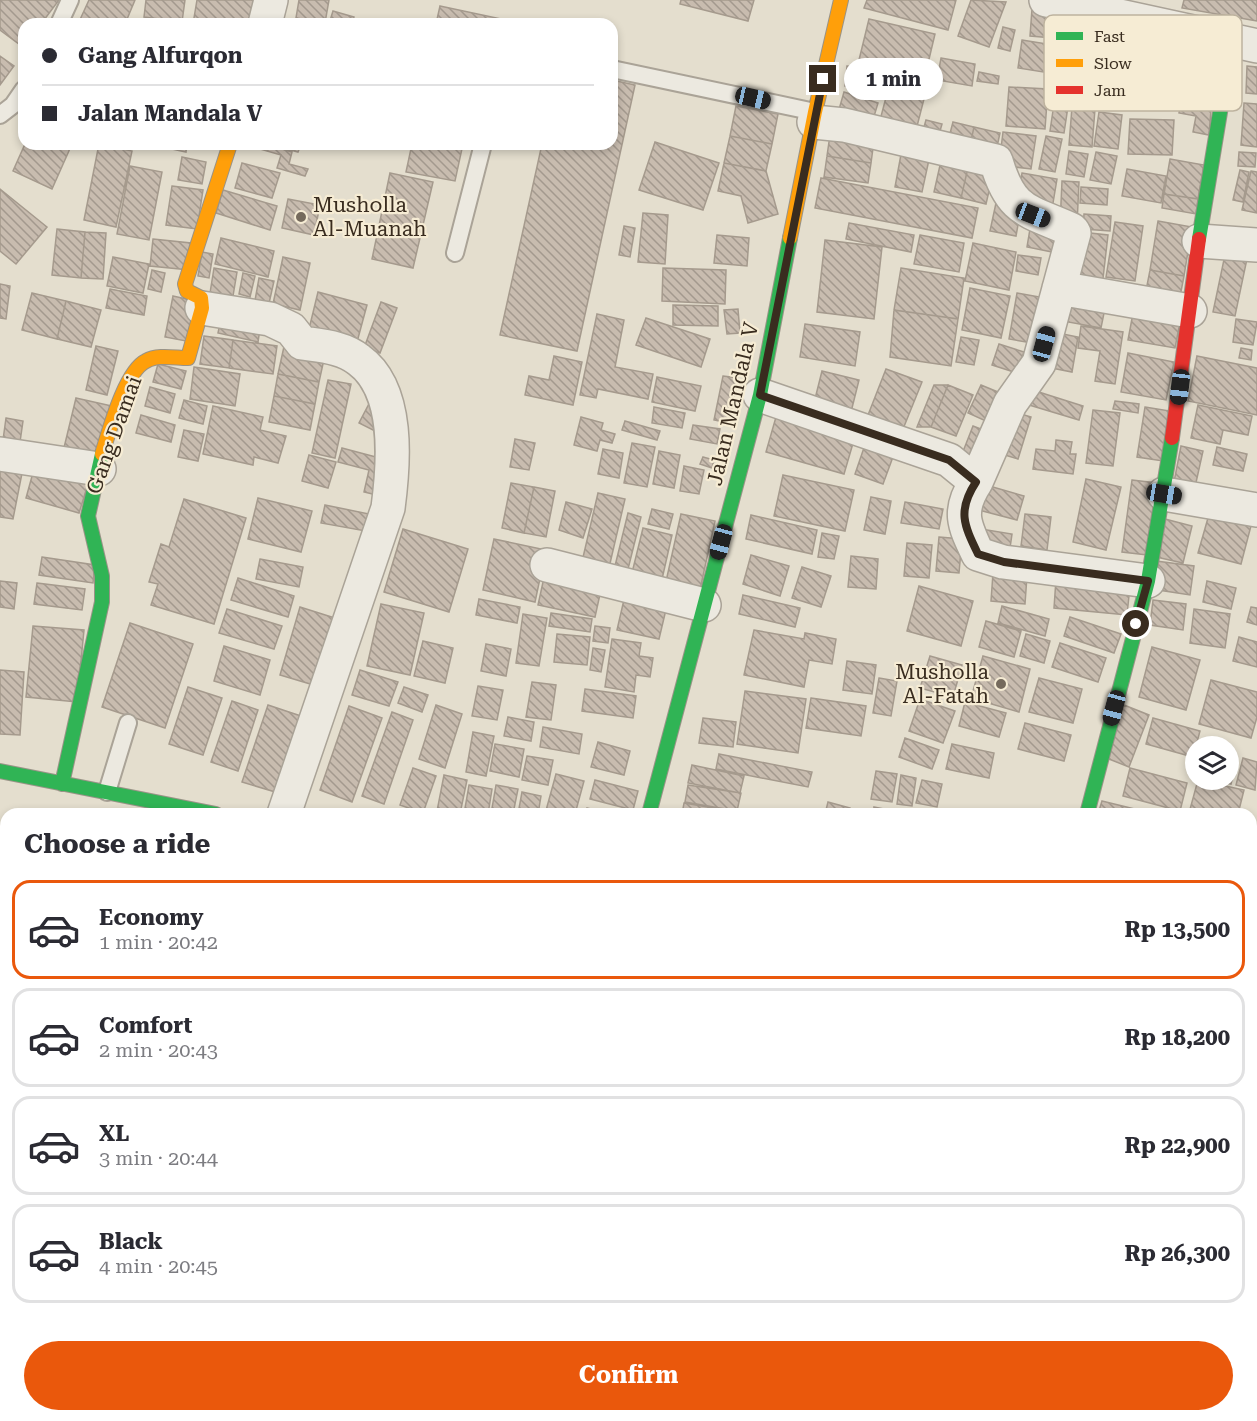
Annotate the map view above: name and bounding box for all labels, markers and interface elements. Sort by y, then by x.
legend [1044,15,1242,111]
text: Fast [1094,27,1125,46]
text: Gang Alfurqon [78,43,243,68]
text: Slow [1094,54,1132,73]
callout: 1 min [844,58,943,100]
route end [809,65,836,92]
text: 1 min [866,67,921,91]
text: Jam [1094,81,1126,100]
car [733,85,773,111]
text: Jalan Mandala V [78,101,262,126]
place label: Musholla Al-Muanah [313,193,427,241]
car [1013,200,1053,230]
marker: Musholla Al-Muanah [294,210,308,224]
street label: Jalan Mandala V [703,320,764,488]
car [1031,324,1057,364]
car [1169,368,1191,406]
street label: Gang Damai [82,373,147,497]
car [1145,482,1183,506]
car [708,522,734,562]
route start [1122,610,1149,637]
place label: Musholla Al-Fatah [895,660,990,708]
marker: Musholla Al-Fatah [994,677,1008,691]
car [1101,688,1127,728]
map controls [1185,736,1239,790]
button: layers [1185,736,1239,790]
text: Choose a ride [24,828,210,860]
icon: car [27,903,81,957]
text: Economy [99,905,203,930]
text: Rp 13,500 [1125,917,1230,942]
text: 1 min · 20:42 [99,930,218,954]
icon: car [27,1011,81,1065]
text: Comfort [99,1013,192,1038]
text: Rp 18,200 [1125,1025,1230,1050]
text: 2 min · 20:43 [99,1038,218,1062]
icon: car [27,1119,81,1173]
text: XL [99,1121,129,1146]
text: Rp 22,900 [1125,1133,1230,1158]
text: 3 min · 20:44 [99,1146,218,1170]
icon: car [27,1227,81,1281]
text: Black [99,1229,163,1254]
text: Rp 26,300 [1125,1241,1230,1266]
text: 4 min · 20:45 [99,1254,218,1278]
button: Confirm [24,1341,1233,1410]

